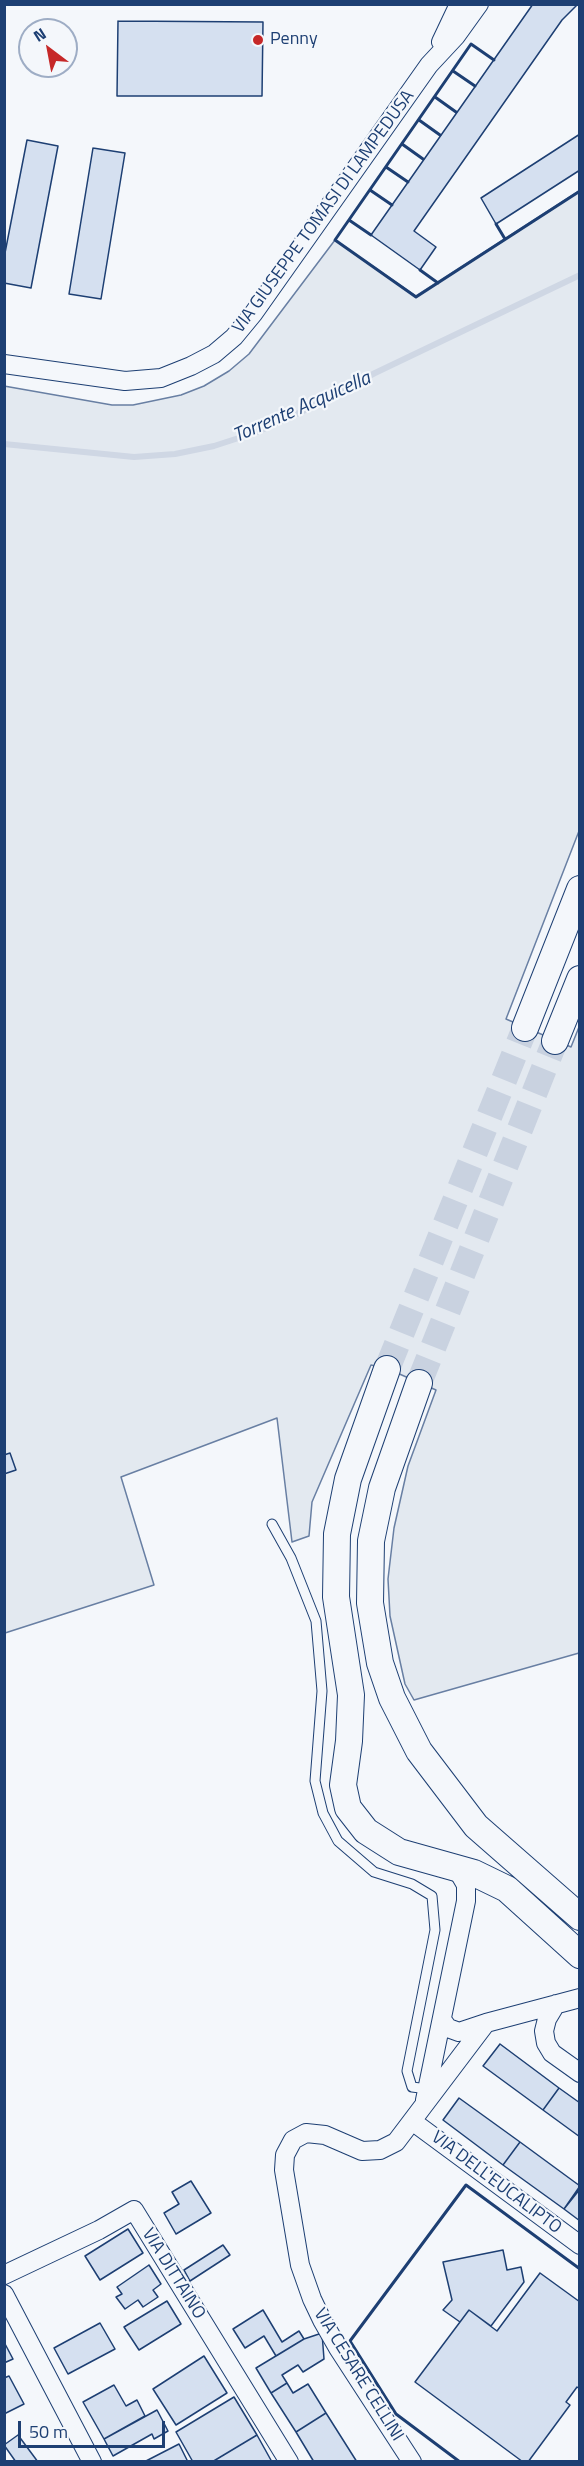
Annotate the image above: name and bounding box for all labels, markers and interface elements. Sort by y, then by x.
north arrow [18,18,78,78]
text: N [28,21,51,48]
place label: Penny [270,29,318,51]
marker: Penny [251,33,265,47]
street label: VIA GIUSEPPE TOMASI DI LAMPEDUSA [229,86,419,338]
water label: Torrente Acquicella [230,367,374,449]
street label: VIA DELL'EUCALIPTO [427,2127,565,2239]
street label: VIA DITTAINO [137,2225,209,2323]
street label: VIA CESARE CELLINI [308,2305,408,2445]
scale bar [21,2409,168,2447]
text: 50 m [29,2418,68,2445]

